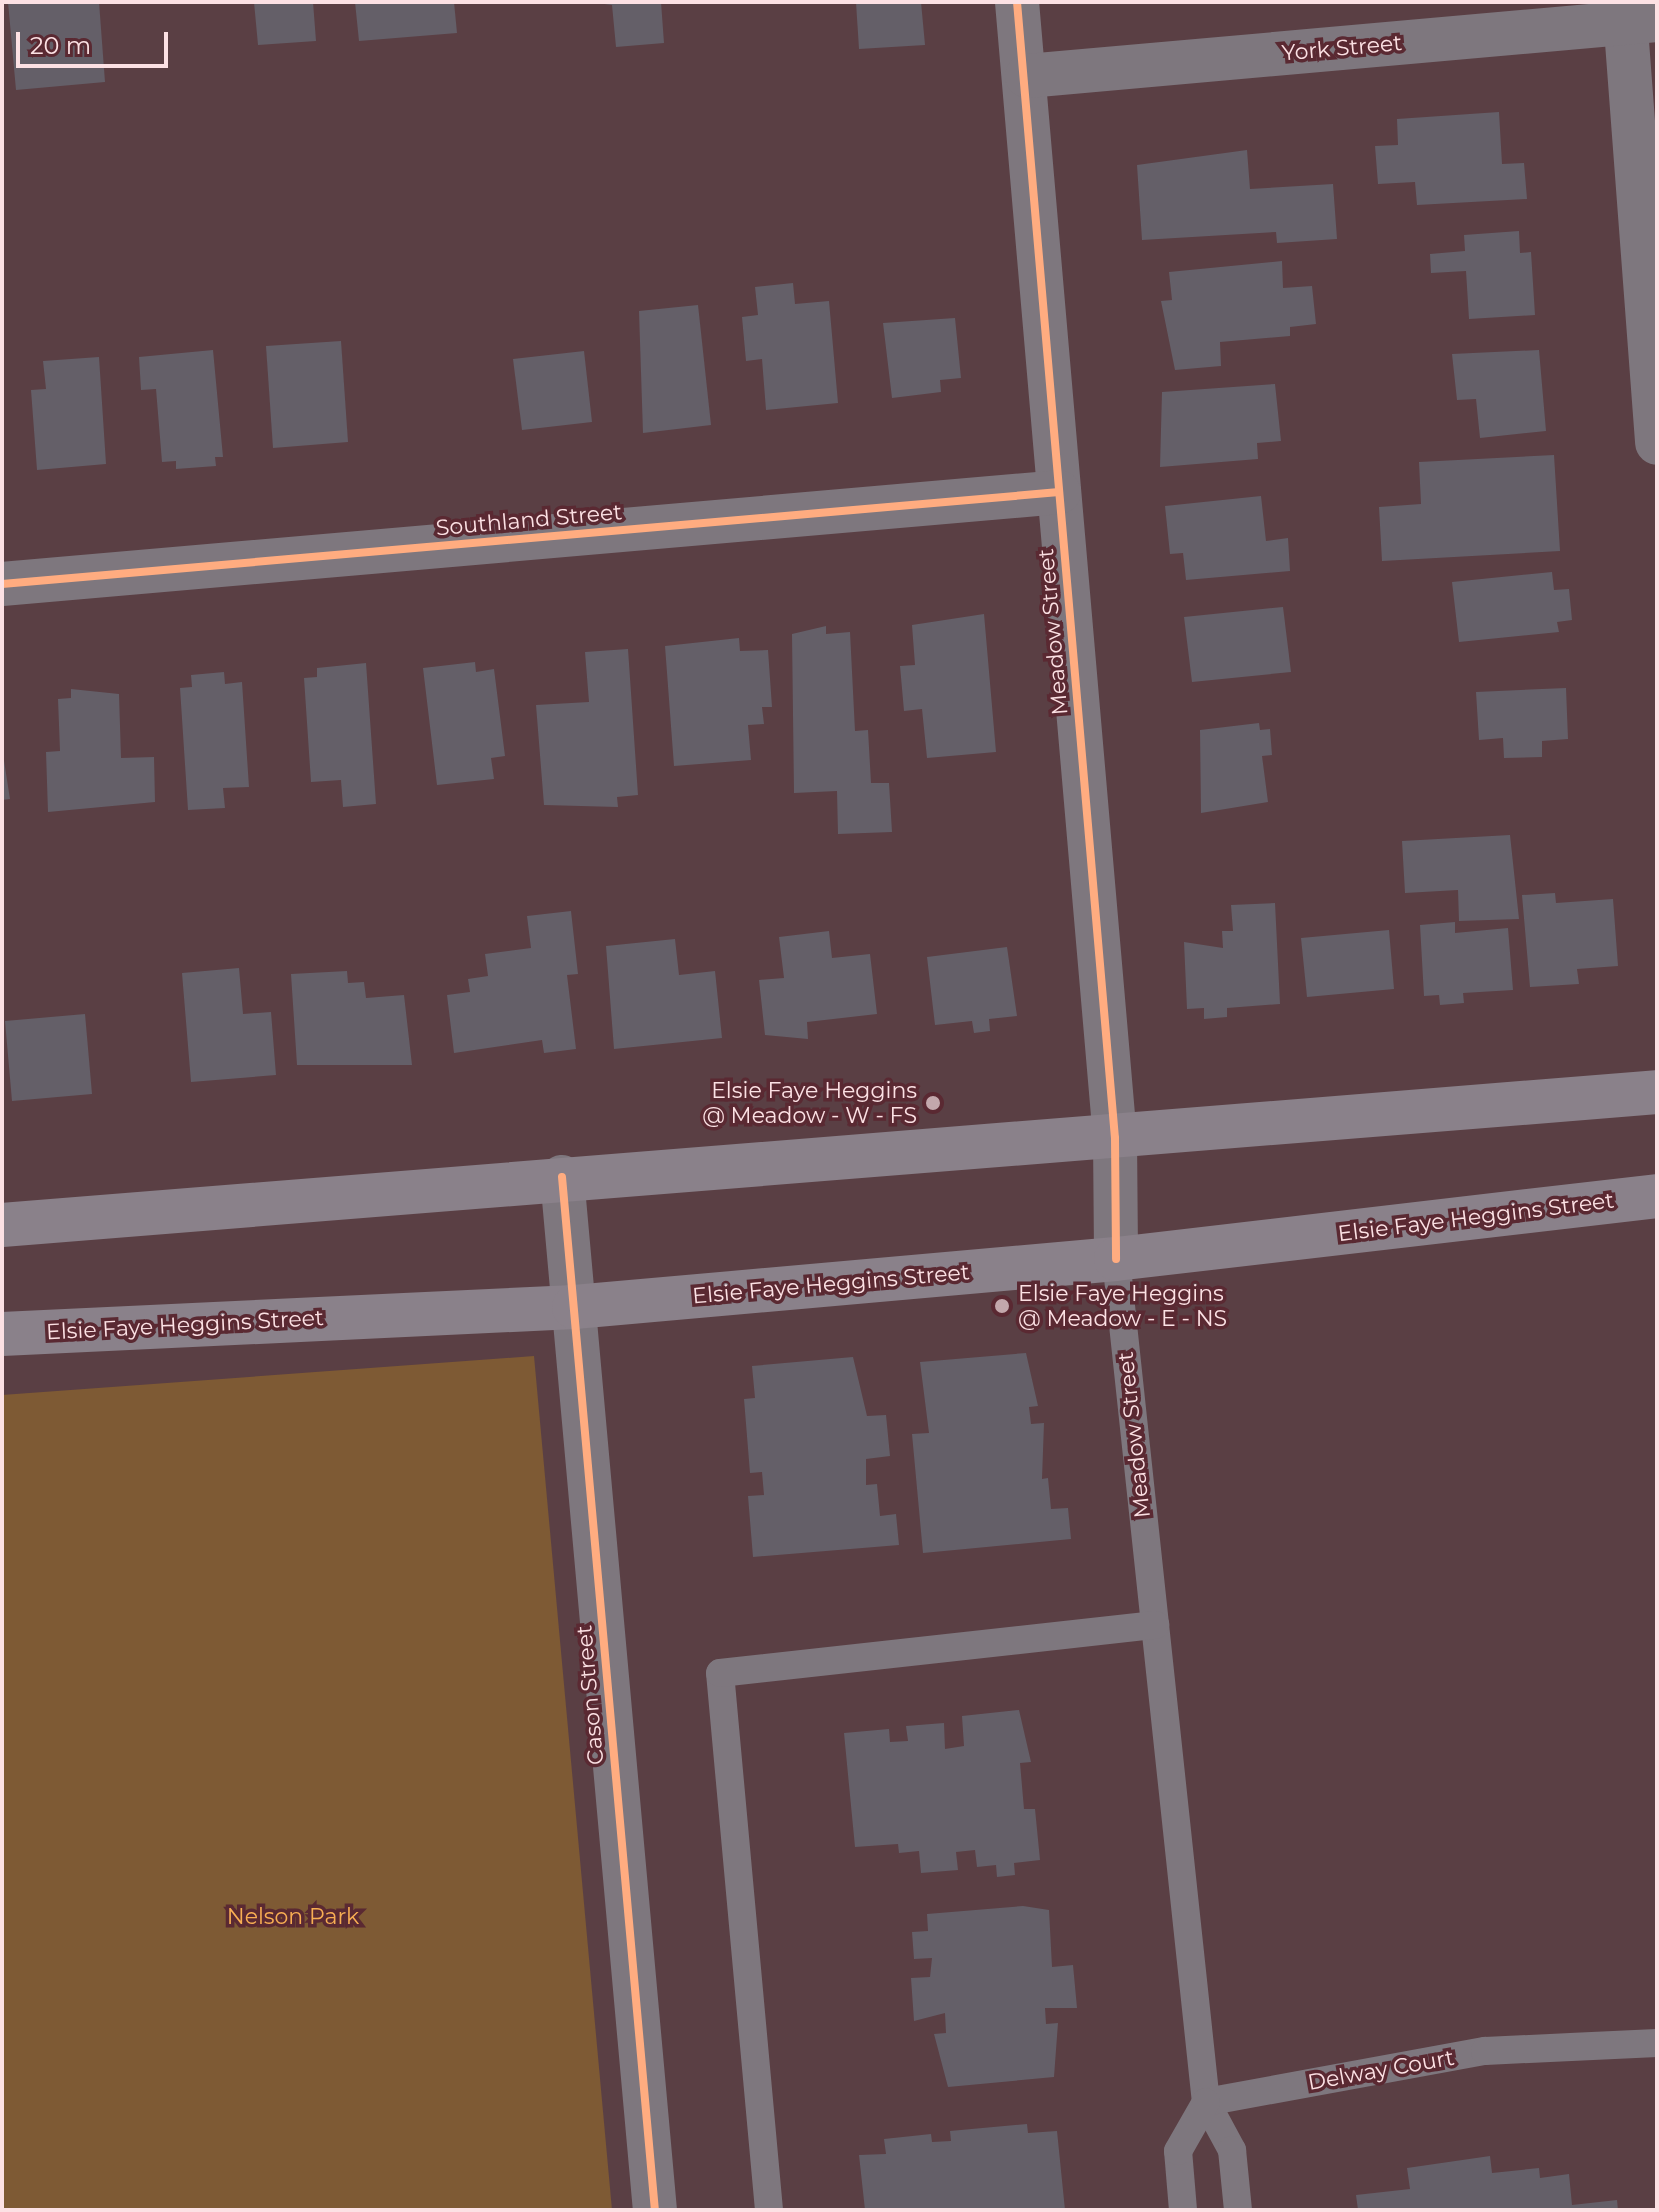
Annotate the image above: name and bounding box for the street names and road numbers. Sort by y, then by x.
street label: York Street [1281,30,1403,66]
street label: Southland Street [435,499,623,541]
street label: Meadow Street [1033,548,1073,716]
street label: Elsie Faye Heggins Street [1336,1187,1616,1247]
street label: Elsie Faye Heggins Street [691,1259,971,1309]
street label: Elsie Faye Heggins Street [45,1305,325,1345]
street label: Meadow Street [1112,1351,1156,1519]
street label: Cason Street [571,1624,609,1766]
street label: Delway Court [1306,2044,1456,2096]

